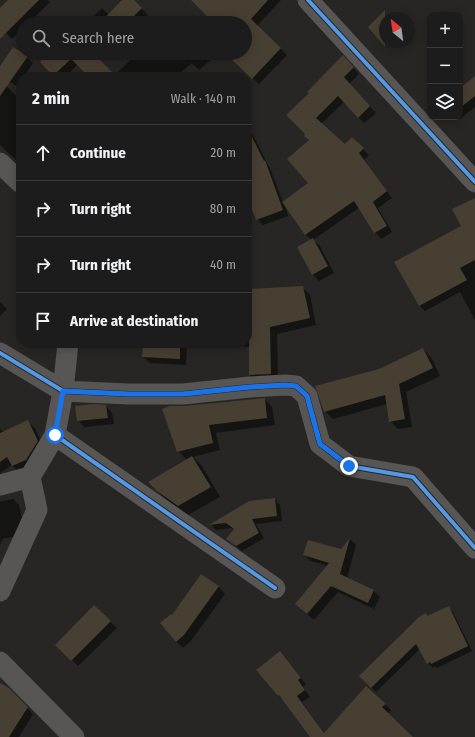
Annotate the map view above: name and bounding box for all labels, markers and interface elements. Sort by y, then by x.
north arrow [379,12,415,48]
map controls [427,12,463,120]
button: + [427,12,463,48]
search box [16,16,252,60]
icon: search [30,27,52,49]
text: Search here [62,29,134,47]
button: − [427,48,463,84]
button: layers [427,84,463,120]
text: 2 min [32,88,70,109]
text: Walk · 140 m [171,91,236,106]
icon: ahead [32,142,54,164]
text: Continue [70,144,126,162]
text: 20 m [210,145,236,160]
icon: right [32,198,54,220]
text: Turn right [70,200,131,218]
text: 80 m [210,201,236,216]
icon: right [32,254,54,276]
text: Turn right [70,256,131,274]
text: 40 m [210,257,236,272]
icon: arrive [32,310,54,332]
text: Arrive at destination [70,312,198,330]
route start [46,426,64,444]
route end [340,457,358,475]

